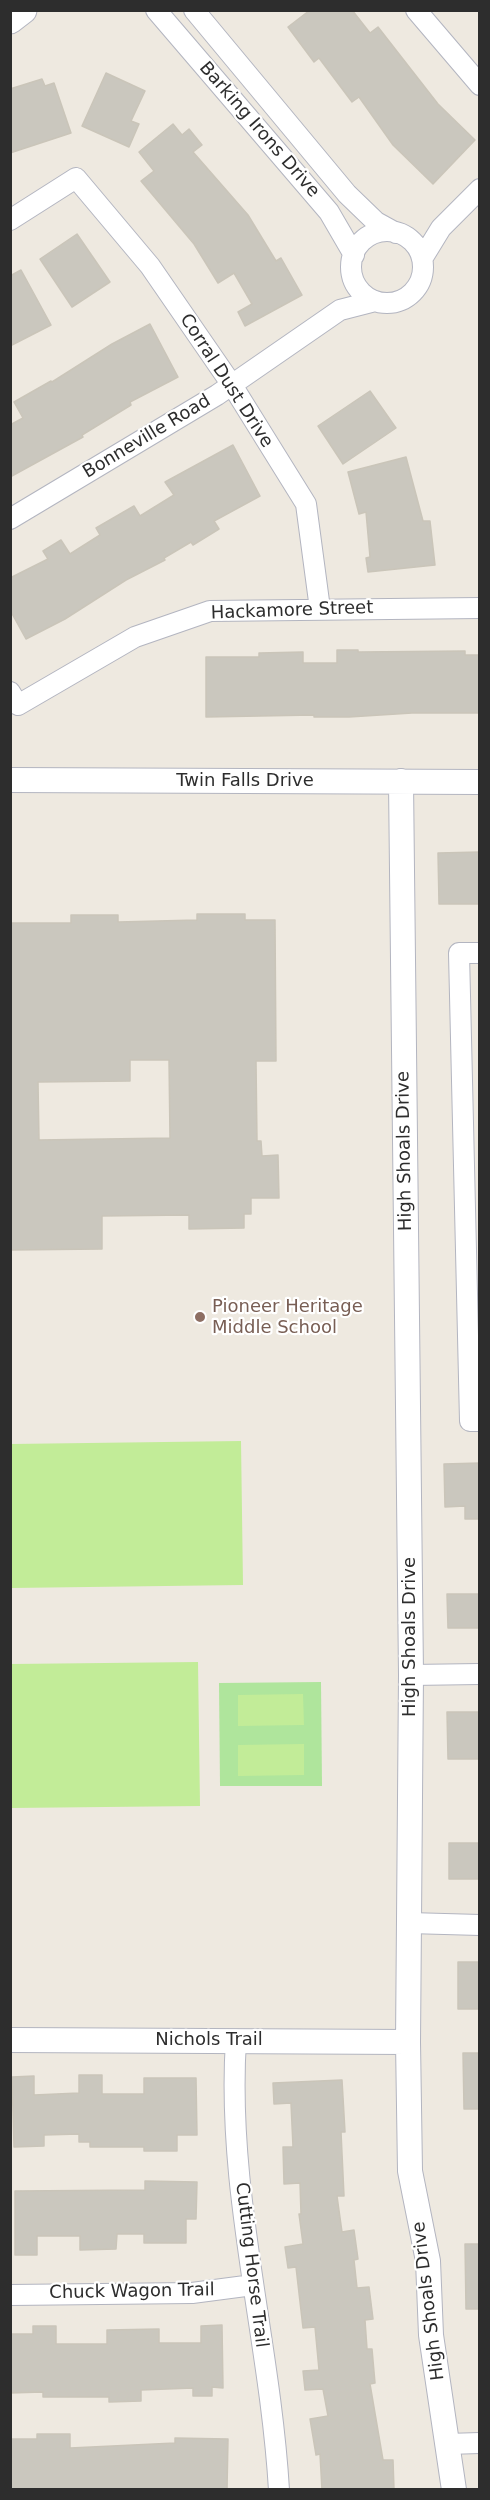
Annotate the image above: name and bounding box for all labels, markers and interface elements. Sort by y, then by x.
street label: Barking Irons Drive [194,58,324,202]
street label: Corral Dust Drive [175,310,277,452]
street label: Bonneville Road [79,390,215,484]
street label: Hackamore Street [210,597,374,625]
street label: Twin Falls Drive [176,770,314,792]
street label: High Shoals Drive [393,1071,417,1231]
place label: Pioneer Heritage Middle School [212,1296,363,1338]
marker: Pioneer Heritage Middle School [193,1310,207,1324]
street label: High Shoals Drive [399,1557,421,1717]
street label: Nichols Trail [155,2029,263,2051]
street label: Cutting Horse Trail [230,2181,272,2349]
street label: High Shoals Drive [409,2220,449,2382]
street label: Chuck Wagon Trail [49,2280,215,2304]

